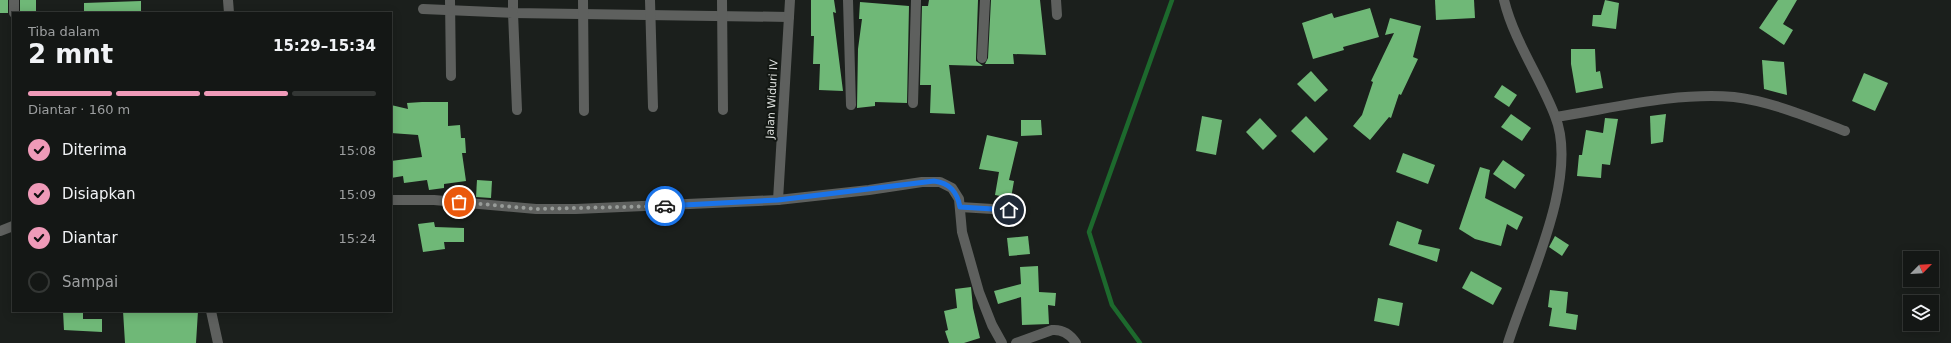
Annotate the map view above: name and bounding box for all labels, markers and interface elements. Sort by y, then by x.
text: Tiba dalam [28,24,100,39]
text: 15:29–15:34 [273,37,376,55]
text: 2 mnt [28,39,113,69]
street label: Jalan Widuri IV [763,58,781,140]
text: Diantar · 160 m [28,102,130,117]
icon: check [28,139,50,161]
text: Diterima [62,141,127,159]
text: 15:08 [339,143,376,158]
icon: check [28,183,50,205]
text: Disiapkan [62,185,136,203]
pin [442,185,476,219]
courier [645,186,685,226]
text: 15:09 [339,187,376,202]
icon: bag [448,191,470,213]
pin [992,193,1026,227]
icon: car [654,195,676,217]
icon: home [998,199,1020,221]
icon: check [28,227,50,249]
text: Diantar [62,229,118,247]
text: 15:24 [339,231,376,246]
north arrow [1903,251,1939,287]
map controls [1903,251,1939,331]
text: Sampai [62,273,118,291]
button: layers [1903,295,1939,331]

